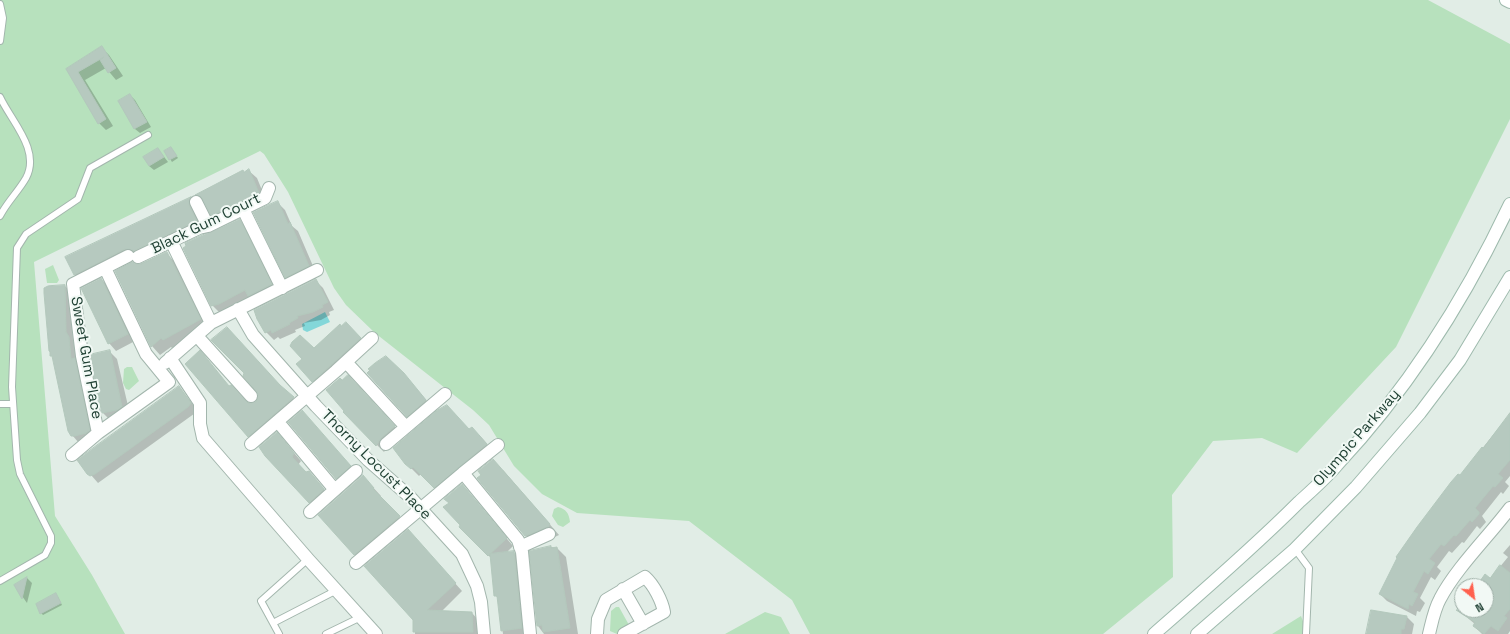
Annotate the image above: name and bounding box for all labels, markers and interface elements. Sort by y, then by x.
street label: Black Gum Court [148,190,264,258]
street label: Sweet Gum Place [66,295,106,421]
street label: Olympic Parkway [1310,386,1404,490]
street label: Thorny Locust Place [317,406,435,524]
north arrow [1454,578,1494,618]
text: N [1473,600,1486,615]

